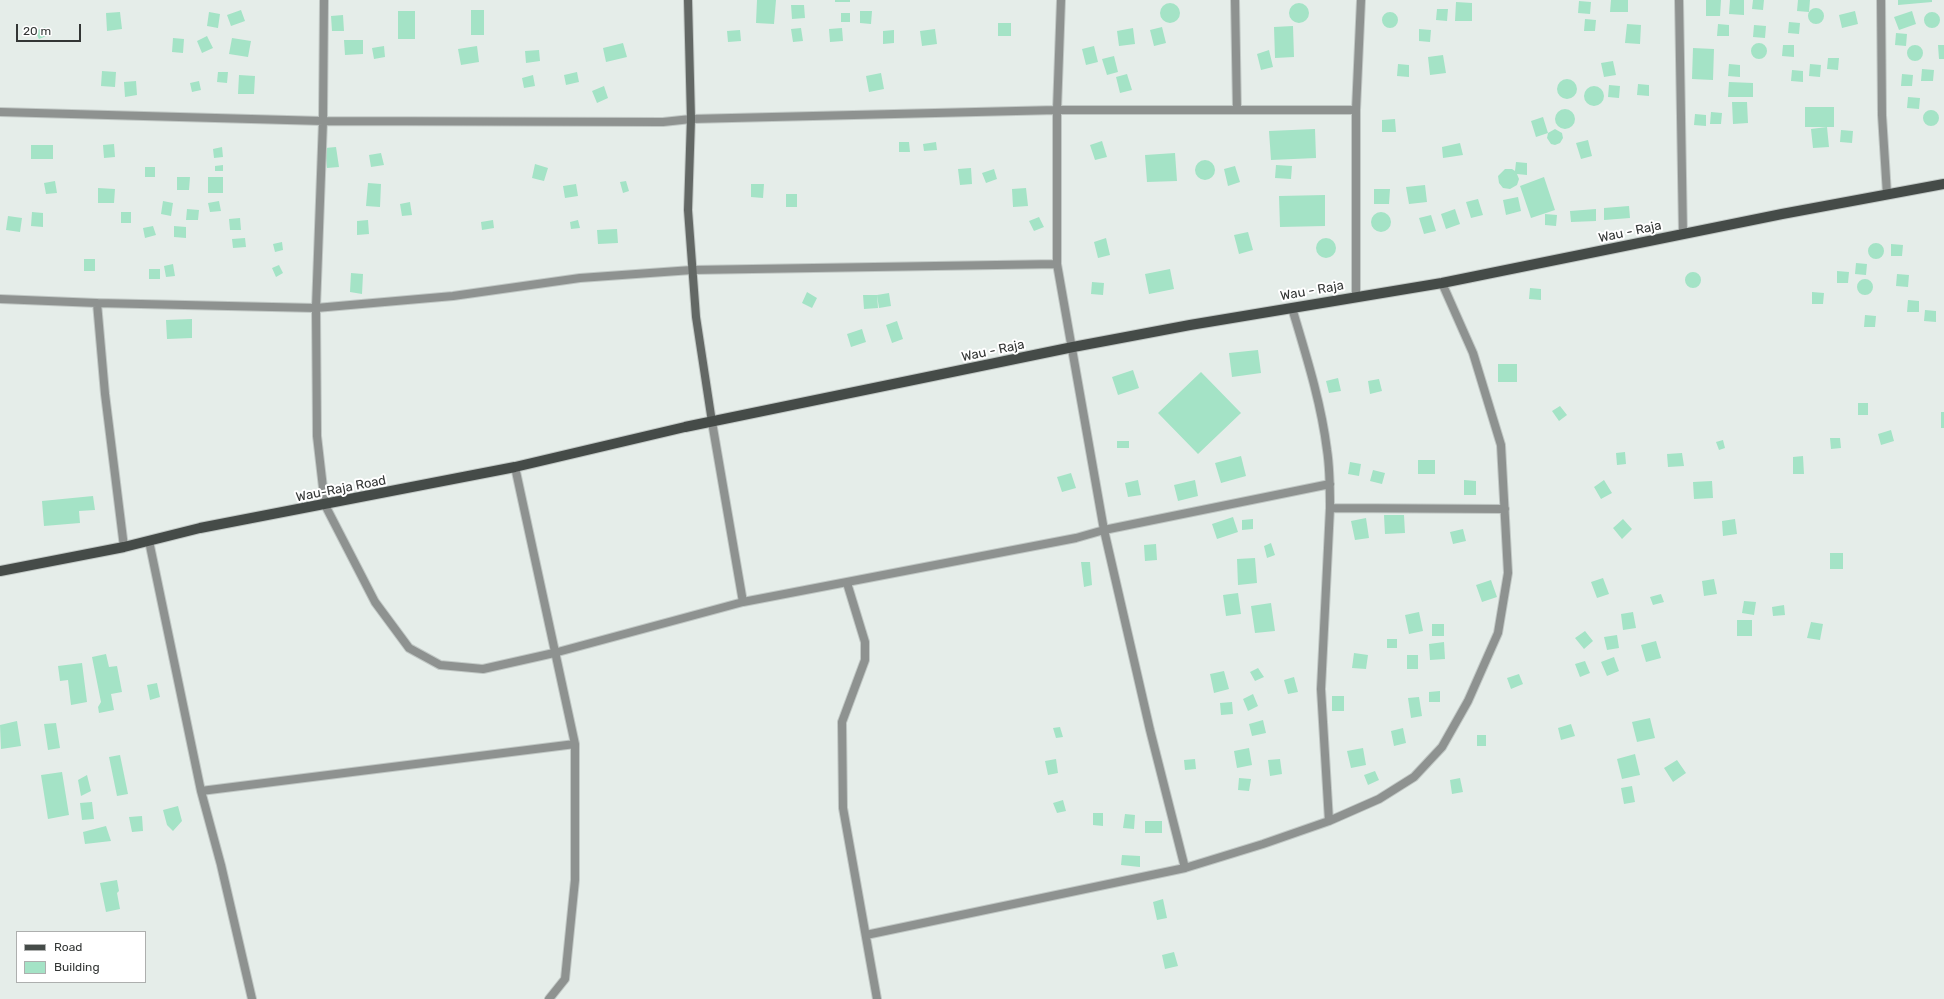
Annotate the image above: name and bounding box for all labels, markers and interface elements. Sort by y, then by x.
scale bar [18,16,83,42]
text: 20 m [23,24,51,38]
street label: Wau - Raja [1597,218,1663,246]
street label: Wau - Raja [1279,278,1345,304]
street label: Wau - Raja [960,337,1026,365]
street label: Wau-Raja Road [295,473,387,505]
legend [16,931,146,983]
text: Road [54,940,82,954]
text: Building [54,960,100,974]

